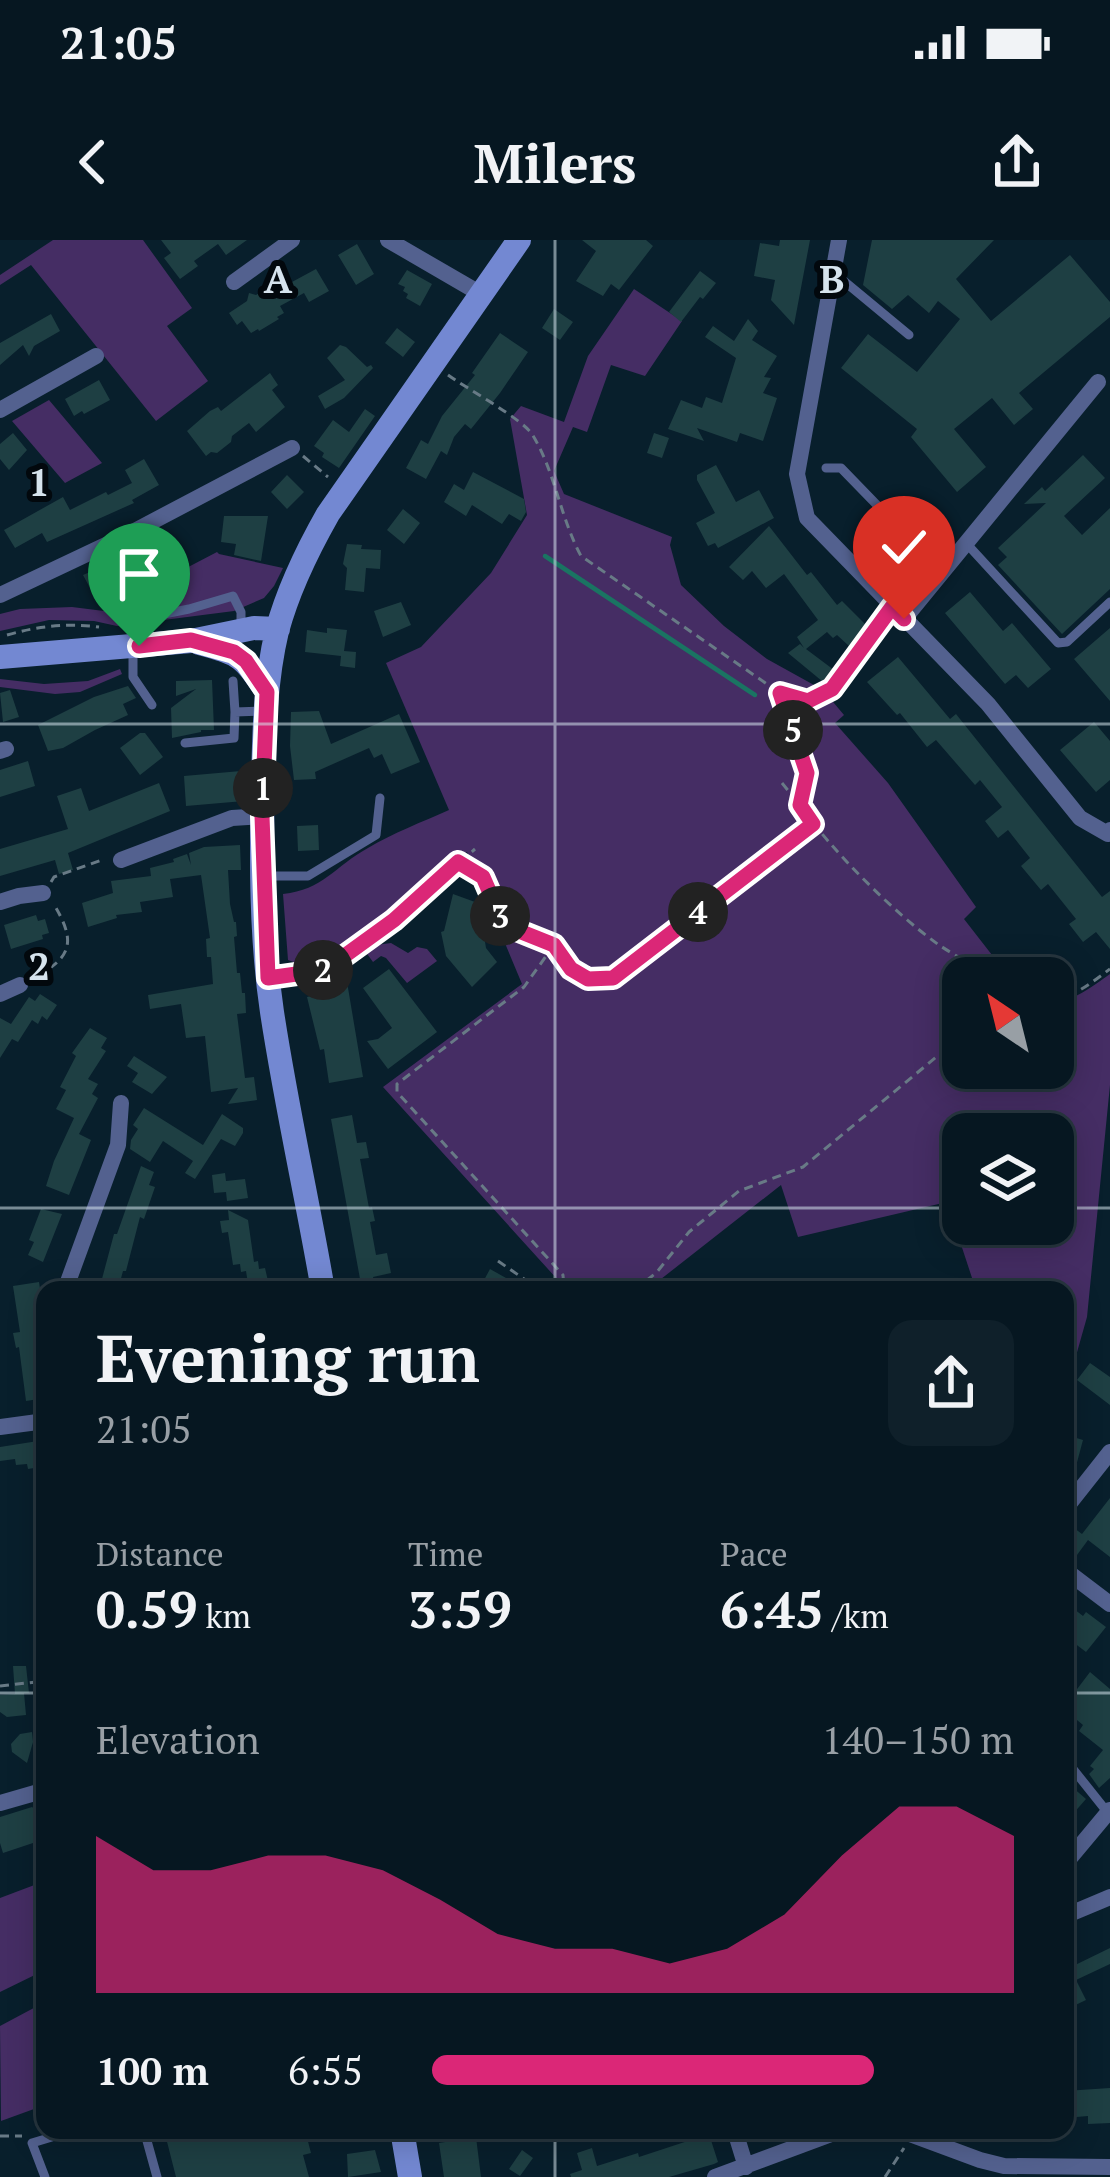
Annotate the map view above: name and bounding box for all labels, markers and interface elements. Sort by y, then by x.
text: 21:05 [60,12,177,72]
text: Milers [474,127,636,198]
icon: back [60,129,126,195]
icon: share [984,129,1050,195]
text: A [264,252,293,304]
text: B [819,252,845,304]
text: 1 [28,455,50,507]
pin [853,496,955,619]
icon: check [871,514,937,580]
pin [88,523,190,646]
icon: arrive [106,541,172,607]
pin: 5 [763,700,823,760]
text: 5 [784,708,802,751]
pin: 1 [233,758,293,818]
text: 1 [254,766,272,809]
pin: 4 [668,882,728,942]
pin: 3 [470,886,530,946]
text: 4 [689,890,707,933]
text: 3 [491,894,509,937]
text: 2 [28,939,50,991]
pin: 2 [293,940,353,1000]
text: 2 [314,948,332,991]
north arrow [942,957,1074,1089]
map controls [942,957,1074,1245]
button: layers [942,1113,1074,1245]
text: Evening run [96,1313,480,1401]
button: share [888,1320,1014,1446]
text: 21:05 [96,1402,192,1454]
text: Distance [96,1532,223,1575]
text: Time [408,1532,483,1575]
text: Pace [720,1532,788,1575]
text: 0.59 [96,1575,198,1643]
text: 3:59 [408,1575,512,1643]
text: 6:45 [720,1575,824,1643]
text: km [198,1594,251,1637]
text: /km [824,1594,889,1637]
text: Elevation [96,1713,260,1765]
text: 140–150 m [822,1713,1014,1765]
text: 100 m [96,2044,209,2096]
text: 6:55 [288,2044,363,2096]

